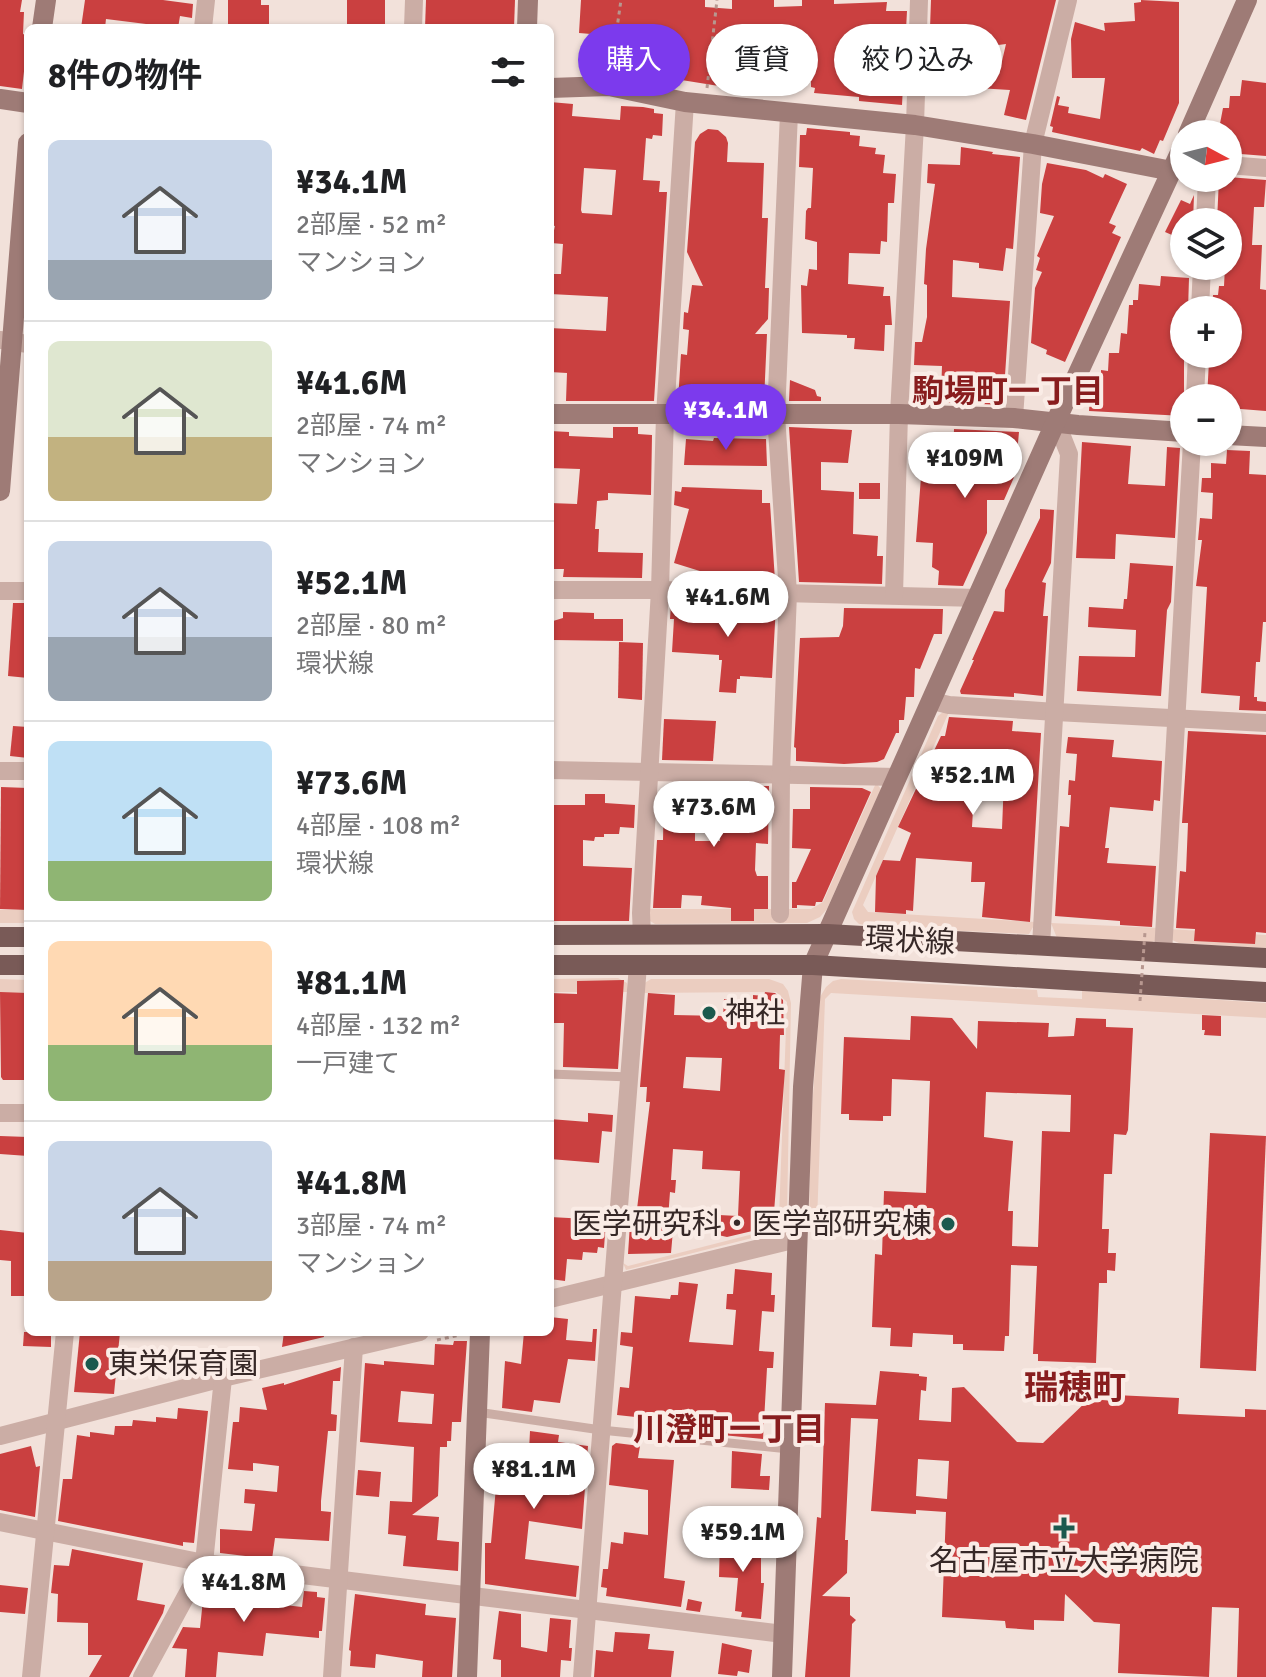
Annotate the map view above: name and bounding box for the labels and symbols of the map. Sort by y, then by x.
north arrow [1170,120,1242,192]
district label: 駒場町一丁目 [912,372,1104,411]
pin: ¥34.1M [661,384,791,452]
pin: ¥109M [909,432,1021,500]
pin: ¥41.6M [663,571,793,639]
pin: ¥52.1M [908,749,1038,817]
pin: ¥73.6M [649,781,779,849]
street label: 環状線 [864,920,956,962]
place label: 神社 [725,995,785,1032]
marker: 神社 [700,1004,718,1022]
place label: 医学研究科・医学部研究棟 [572,1206,932,1243]
marker: 医学研究科・医学部研究棟 [939,1215,957,1233]
place label: 東栄保育園 [108,1346,258,1383]
marker: 東栄保育園 [83,1355,101,1373]
district label: 瑞穂町 [1024,1367,1126,1409]
district label: 川澄町一丁目 [633,1410,825,1449]
pin: ¥81.1M [469,1443,599,1511]
pin: ¥59.1M [678,1506,808,1574]
marker: 名古屋市立大学病院 [1053,1517,1075,1539]
place label: 名古屋市立大学病院 [929,1543,1199,1580]
pin: ¥41.8M [179,1556,309,1624]

